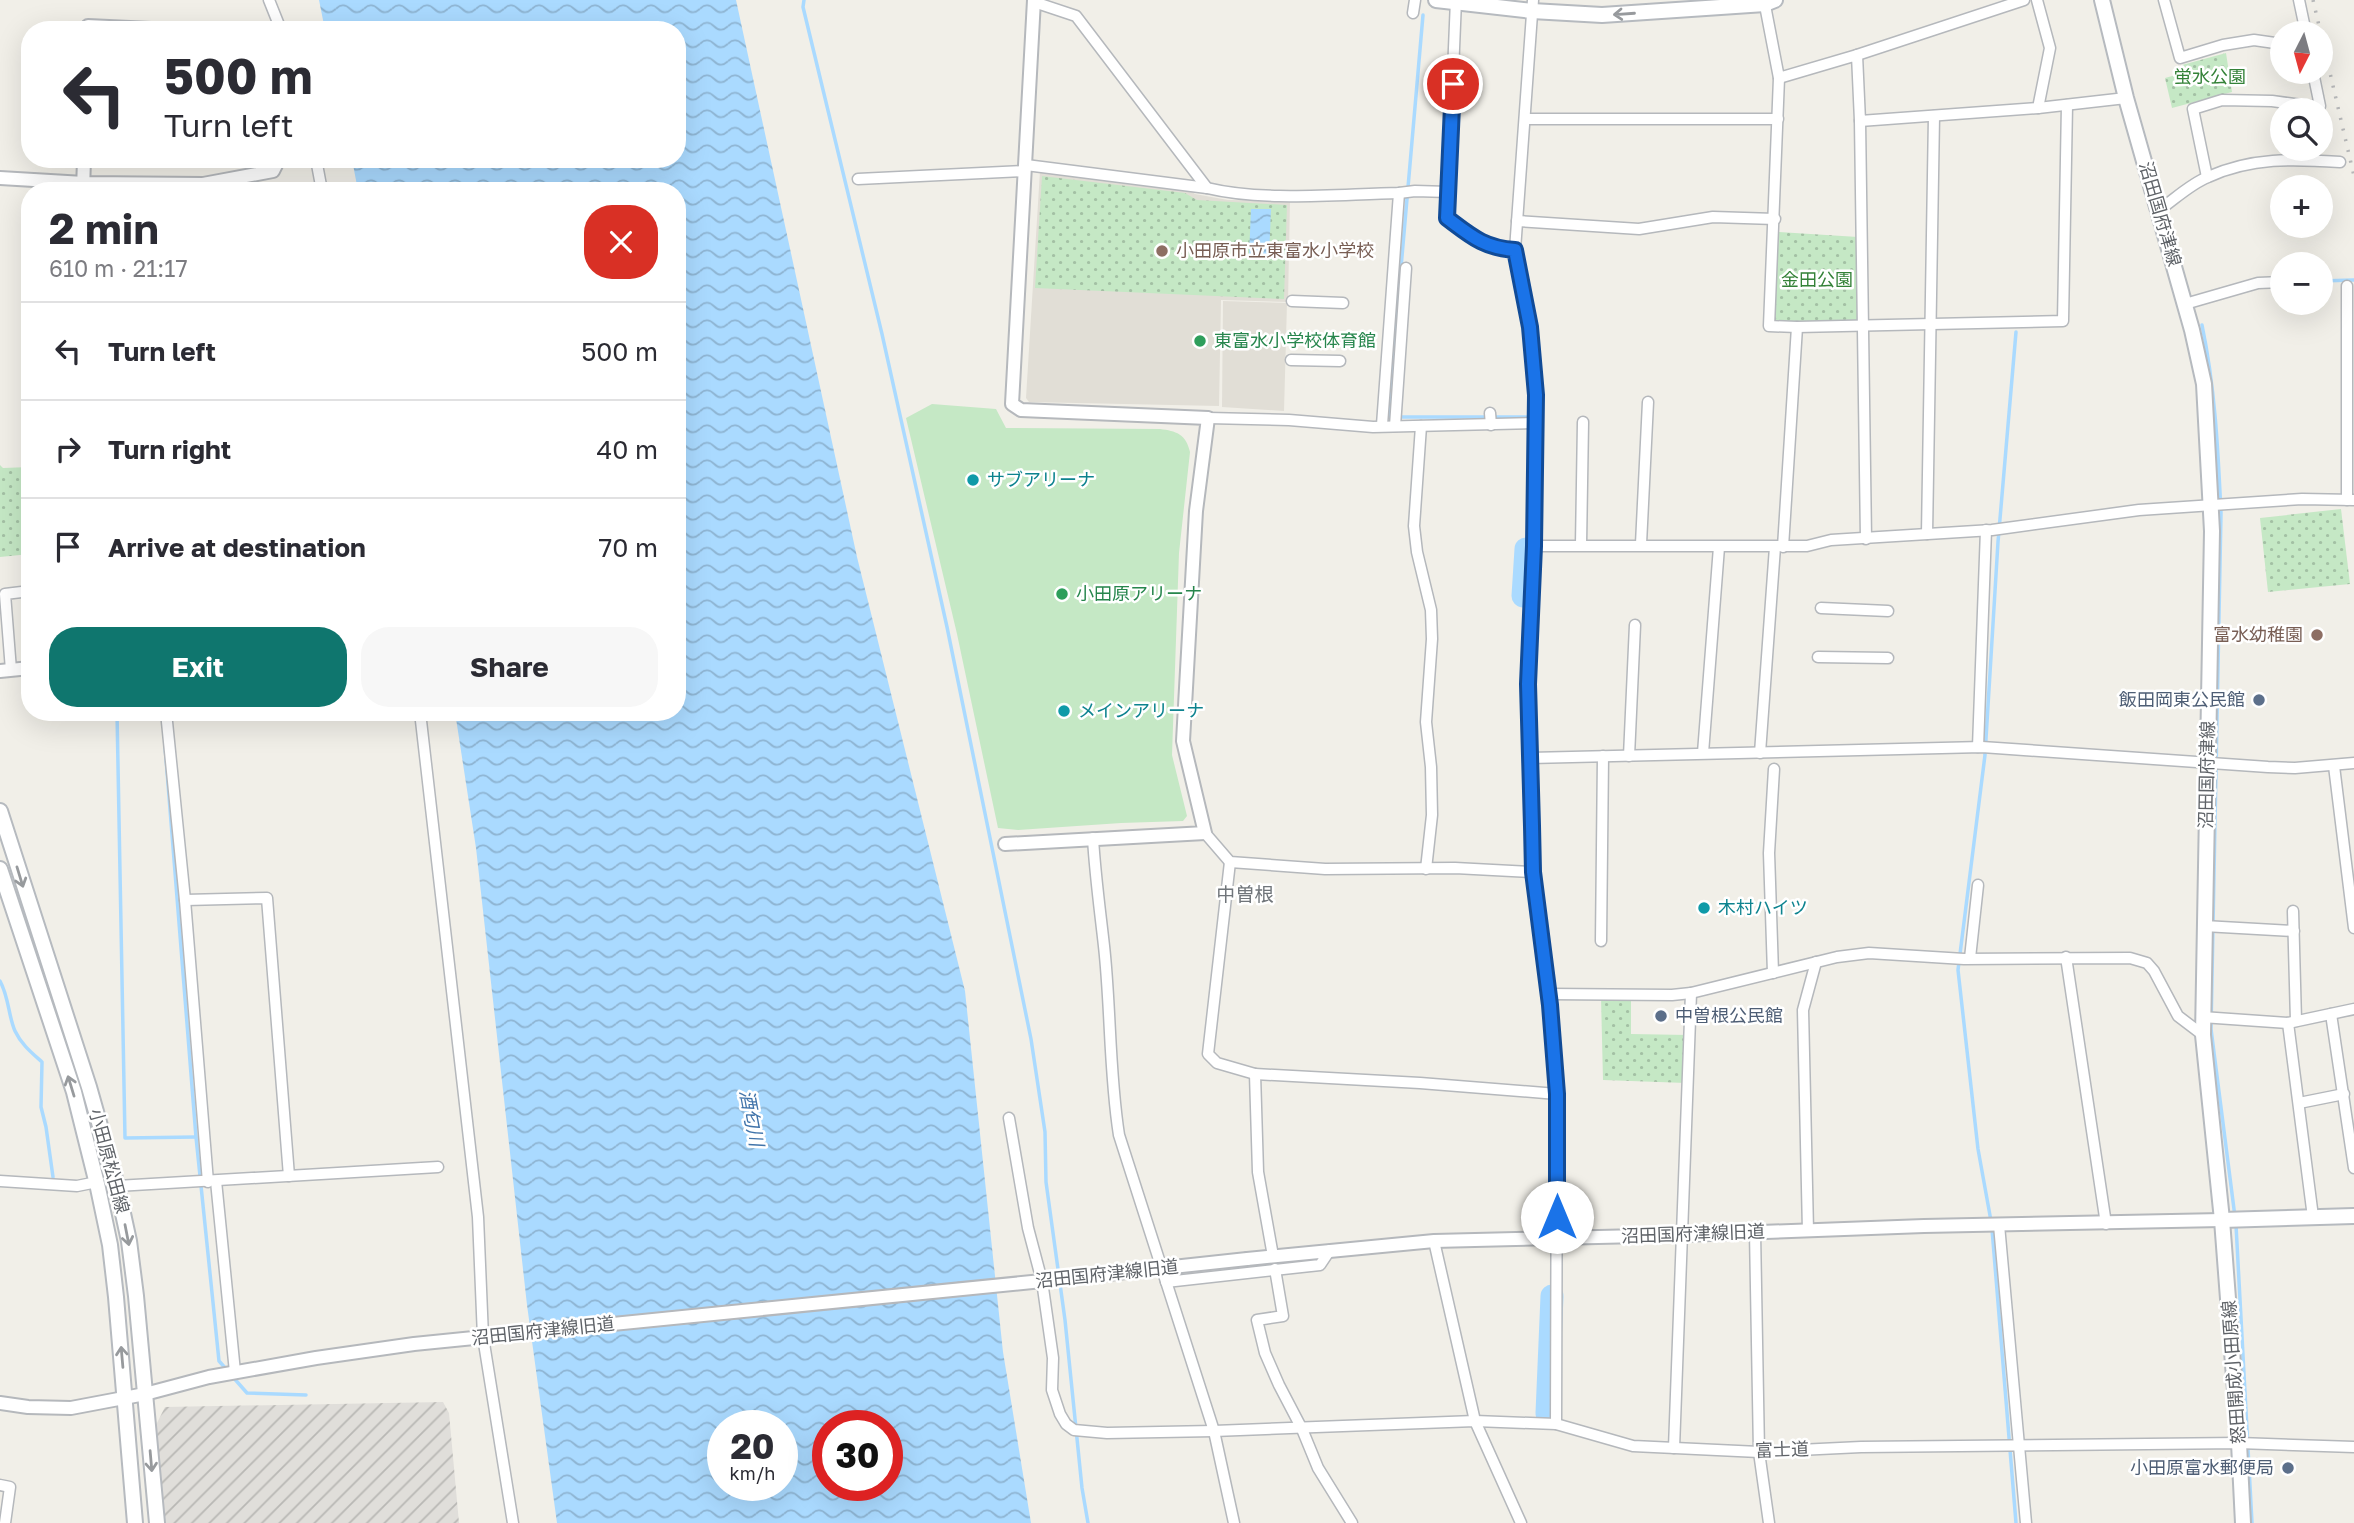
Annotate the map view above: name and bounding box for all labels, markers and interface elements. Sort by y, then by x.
one-way arrow [1613,8,1635,21]
north arrow [2270,21,2333,84]
map controls [2270,21,2333,315]
text: 500 m [164,46,313,105]
icon: left [49,49,140,140]
pin [1423,54,1483,114]
icon: arrive [1434,65,1472,103]
park label: 蛍水公園 [2174,65,2246,87]
button: search [2270,98,2333,161]
text: Turn left [164,106,293,144]
street label: 沼田国府津線 [2136,159,2186,269]
button: + [2270,175,2333,238]
text: 2 min [49,203,159,253]
button: close [584,205,658,279]
place label: 小田原市立東富水小学校 [1176,239,1374,261]
marker: 小田原市立東富水小学校 [1154,243,1170,259]
button: − [2270,252,2333,315]
text: 610 m · 21:17 [49,254,188,282]
park label: 金田公園 [1781,268,1853,290]
place label: 東富水小学校体育館 [1214,329,1376,351]
icon: left [49,332,87,370]
marker: 東富水小学校体育館 [1192,333,1208,349]
text: Turn left [108,336,216,367]
text: 500 m [581,336,658,367]
icon: right [49,430,87,468]
text: Turn right [108,434,231,465]
text: 40 m [597,434,658,465]
place label: サブアリーナ [987,468,1095,490]
marker: サブアリーナ [965,472,981,488]
icon: arrive [49,528,87,566]
text: Arrive at destination [108,532,366,563]
text: 70 m [599,532,658,563]
place label: 小田原アリーナ [1076,582,1202,604]
marker: 小田原アリーナ [1054,586,1070,602]
place label: 富水幼稚園 [2213,623,2303,645]
button: Exit [49,627,347,707]
button: Share [361,627,658,707]
marker: 富水幼稚園 [2309,627,2325,643]
place label: 飯田岡東公民館 [2119,688,2245,710]
marker: 飯田岡東公民館 [2251,692,2267,708]
place label: メインアリーナ [1078,699,1204,721]
marker: メインアリーナ [1056,703,1072,719]
street label: 沼田国府津線 [2194,721,2218,829]
one-way arrow [15,865,27,887]
district label: 中曽根 [1216,882,1274,905]
place label: 木村ハイツ [1718,896,1808,918]
marker: 木村ハイツ [1696,900,1712,916]
place label: 中曽根公民館 [1675,1004,1783,1026]
marker: 中曽根公民館 [1653,1008,1669,1024]
one-way arrow [64,1075,77,1097]
water label: 酒匂川 [736,1088,770,1150]
street label: 小田原松田線 [85,1106,135,1216]
position arrow [1520,1180,1594,1254]
street label: 沼田国府津線旧道 [1621,1219,1765,1247]
one-way arrow [121,1223,135,1246]
street label: 沼田国府津線旧道 [1034,1255,1180,1291]
street label: 怒田開成小田原線 [2217,1299,2249,1445]
street label: 沼田国府津線旧道 [470,1312,616,1348]
one-way arrow [115,1346,128,1369]
speed limit sign: 30 [812,1410,903,1501]
text: 20 [730,1425,775,1467]
street label: 富士道 [1755,1437,1809,1461]
one-way arrow [145,1450,158,1472]
place label: 小田原富水郵便局 [2130,1456,2274,1478]
marker: 小田原富水郵便局 [2280,1460,2296,1476]
text: km/h [730,1462,775,1484]

